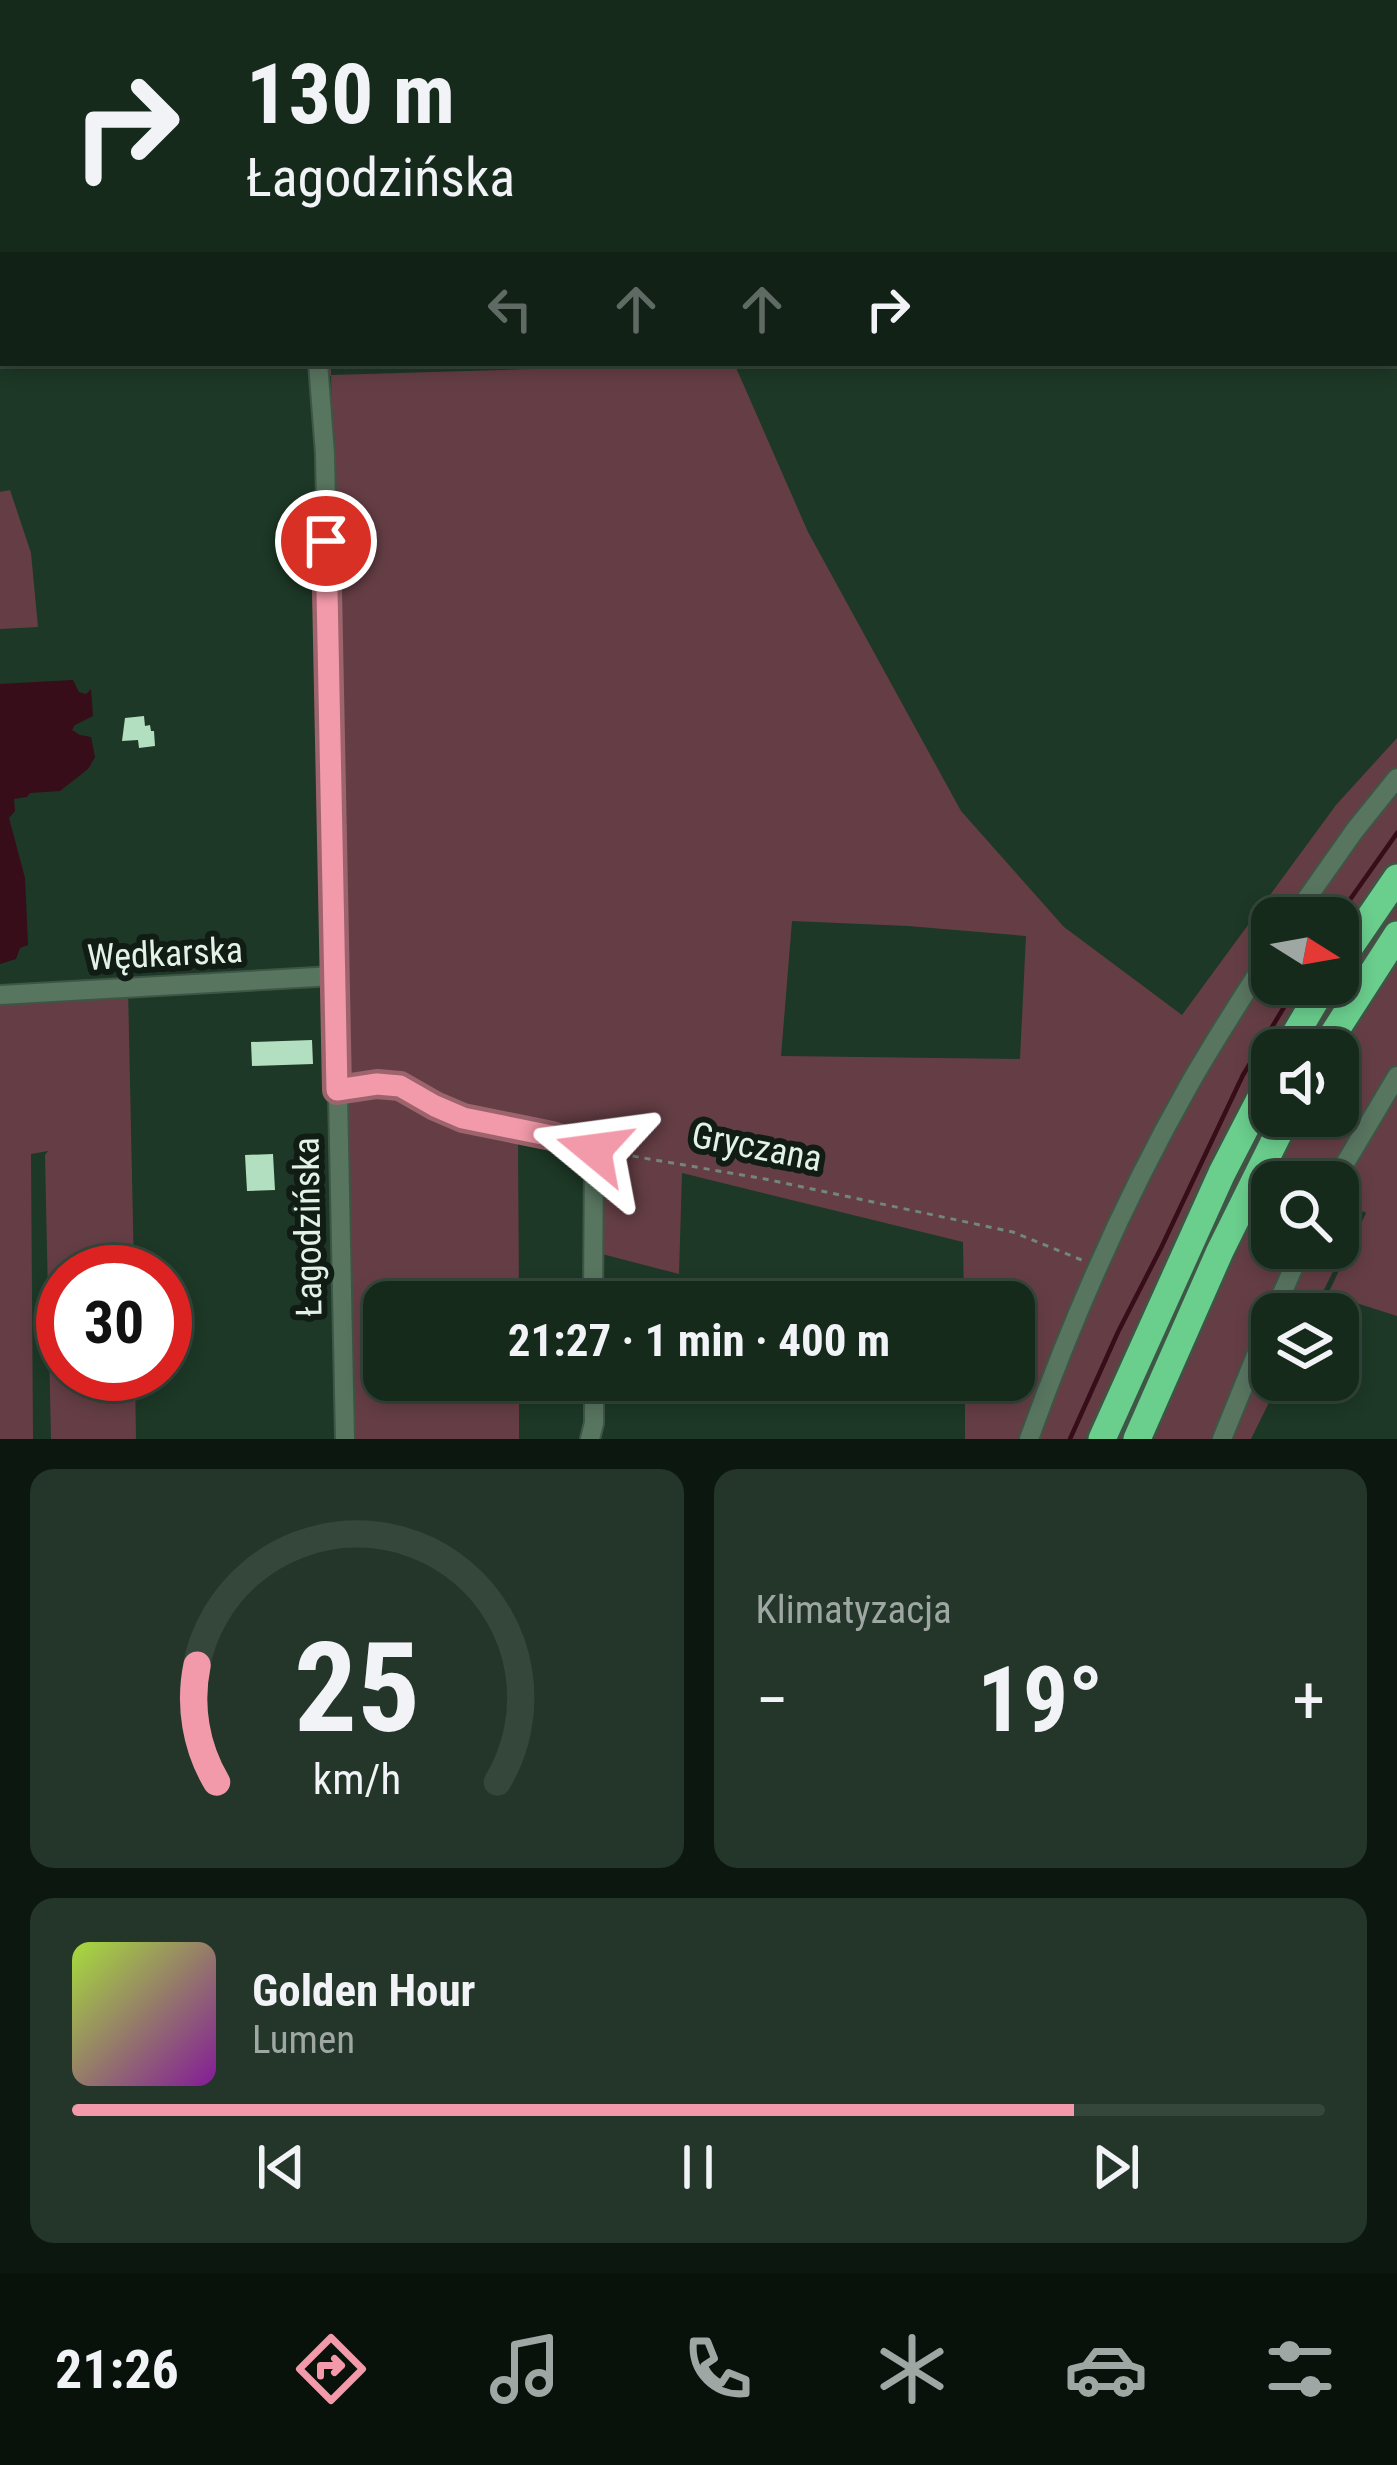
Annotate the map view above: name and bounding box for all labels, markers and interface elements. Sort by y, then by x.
text: 130 m [246,45,455,144]
icon: right [48,48,204,204]
text: Łagodzińska [246,146,515,209]
icon: left [477,276,543,342]
icon: ahead [603,276,669,342]
icon: ahead [729,276,795,342]
icon: right [855,276,921,342]
pin [275,490,377,592]
icon: arrive [293,508,359,574]
north arrow [1251,897,1359,1005]
map controls [1251,897,1359,1401]
street label: Wędkarska [86,929,244,979]
button: sound [1251,1029,1359,1137]
position arrow [531,1087,657,1213]
street label: Gryczana [688,1114,825,1180]
street label: Łagodzińska [285,1137,331,1317]
button: search [1251,1161,1359,1269]
speed limit sign: 30 [36,1245,192,1401]
button: layers [1251,1293,1359,1401]
text: 21:27 · 1 min · 400 m [508,1314,890,1367]
text: Klimatyzacja [756,1587,952,1633]
text: 25 [294,1615,420,1761]
text: 19° [977,1648,1103,1753]
text: − [756,1662,789,1739]
text: + [1292,1662,1325,1739]
text: km/h [313,1753,401,1803]
text: Golden Hour [252,1964,475,2017]
text: Lumen [252,2017,355,2063]
icon: previous [248,2134,314,2200]
icon: pause [665,2134,731,2200]
icon: next [1083,2134,1149,2200]
icon: directions [289,2327,373,2411]
icon: music [483,2327,567,2411]
icon: phone [676,2327,760,2411]
icon: climate [870,2327,954,2411]
icon: car [1064,2327,1148,2411]
icon: filters [1258,2327,1342,2411]
text: 21:26 [55,2338,179,2401]

